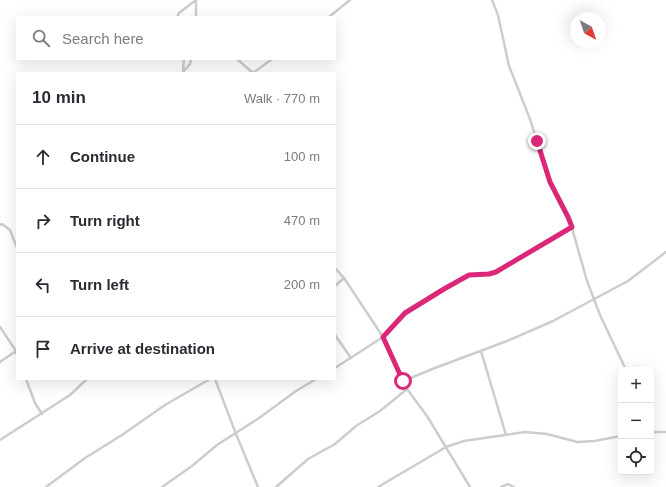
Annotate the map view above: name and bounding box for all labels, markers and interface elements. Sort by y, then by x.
north arrow [570,12,606,48]
search box [16,16,336,60]
icon: search [30,27,52,49]
text: Search here [62,30,144,47]
text: 10 min [32,88,86,107]
text: Walk · 770 m [244,91,320,106]
route end [528,132,546,150]
icon: ahead [32,146,54,168]
text: Continue [70,148,135,165]
text: 100 m [284,149,320,164]
icon: right [32,210,54,232]
text: Turn right [70,212,140,229]
text: 470 m [284,213,320,228]
icon: left [32,274,54,296]
text: Turn left [70,276,129,293]
text: 200 m [284,277,320,292]
icon: arrive [32,338,54,360]
text: Arrive at destination [70,340,215,357]
map controls [618,367,654,475]
button: + [618,367,654,403]
route start [394,372,412,390]
button: − [618,403,654,439]
button: locate [618,439,654,475]

